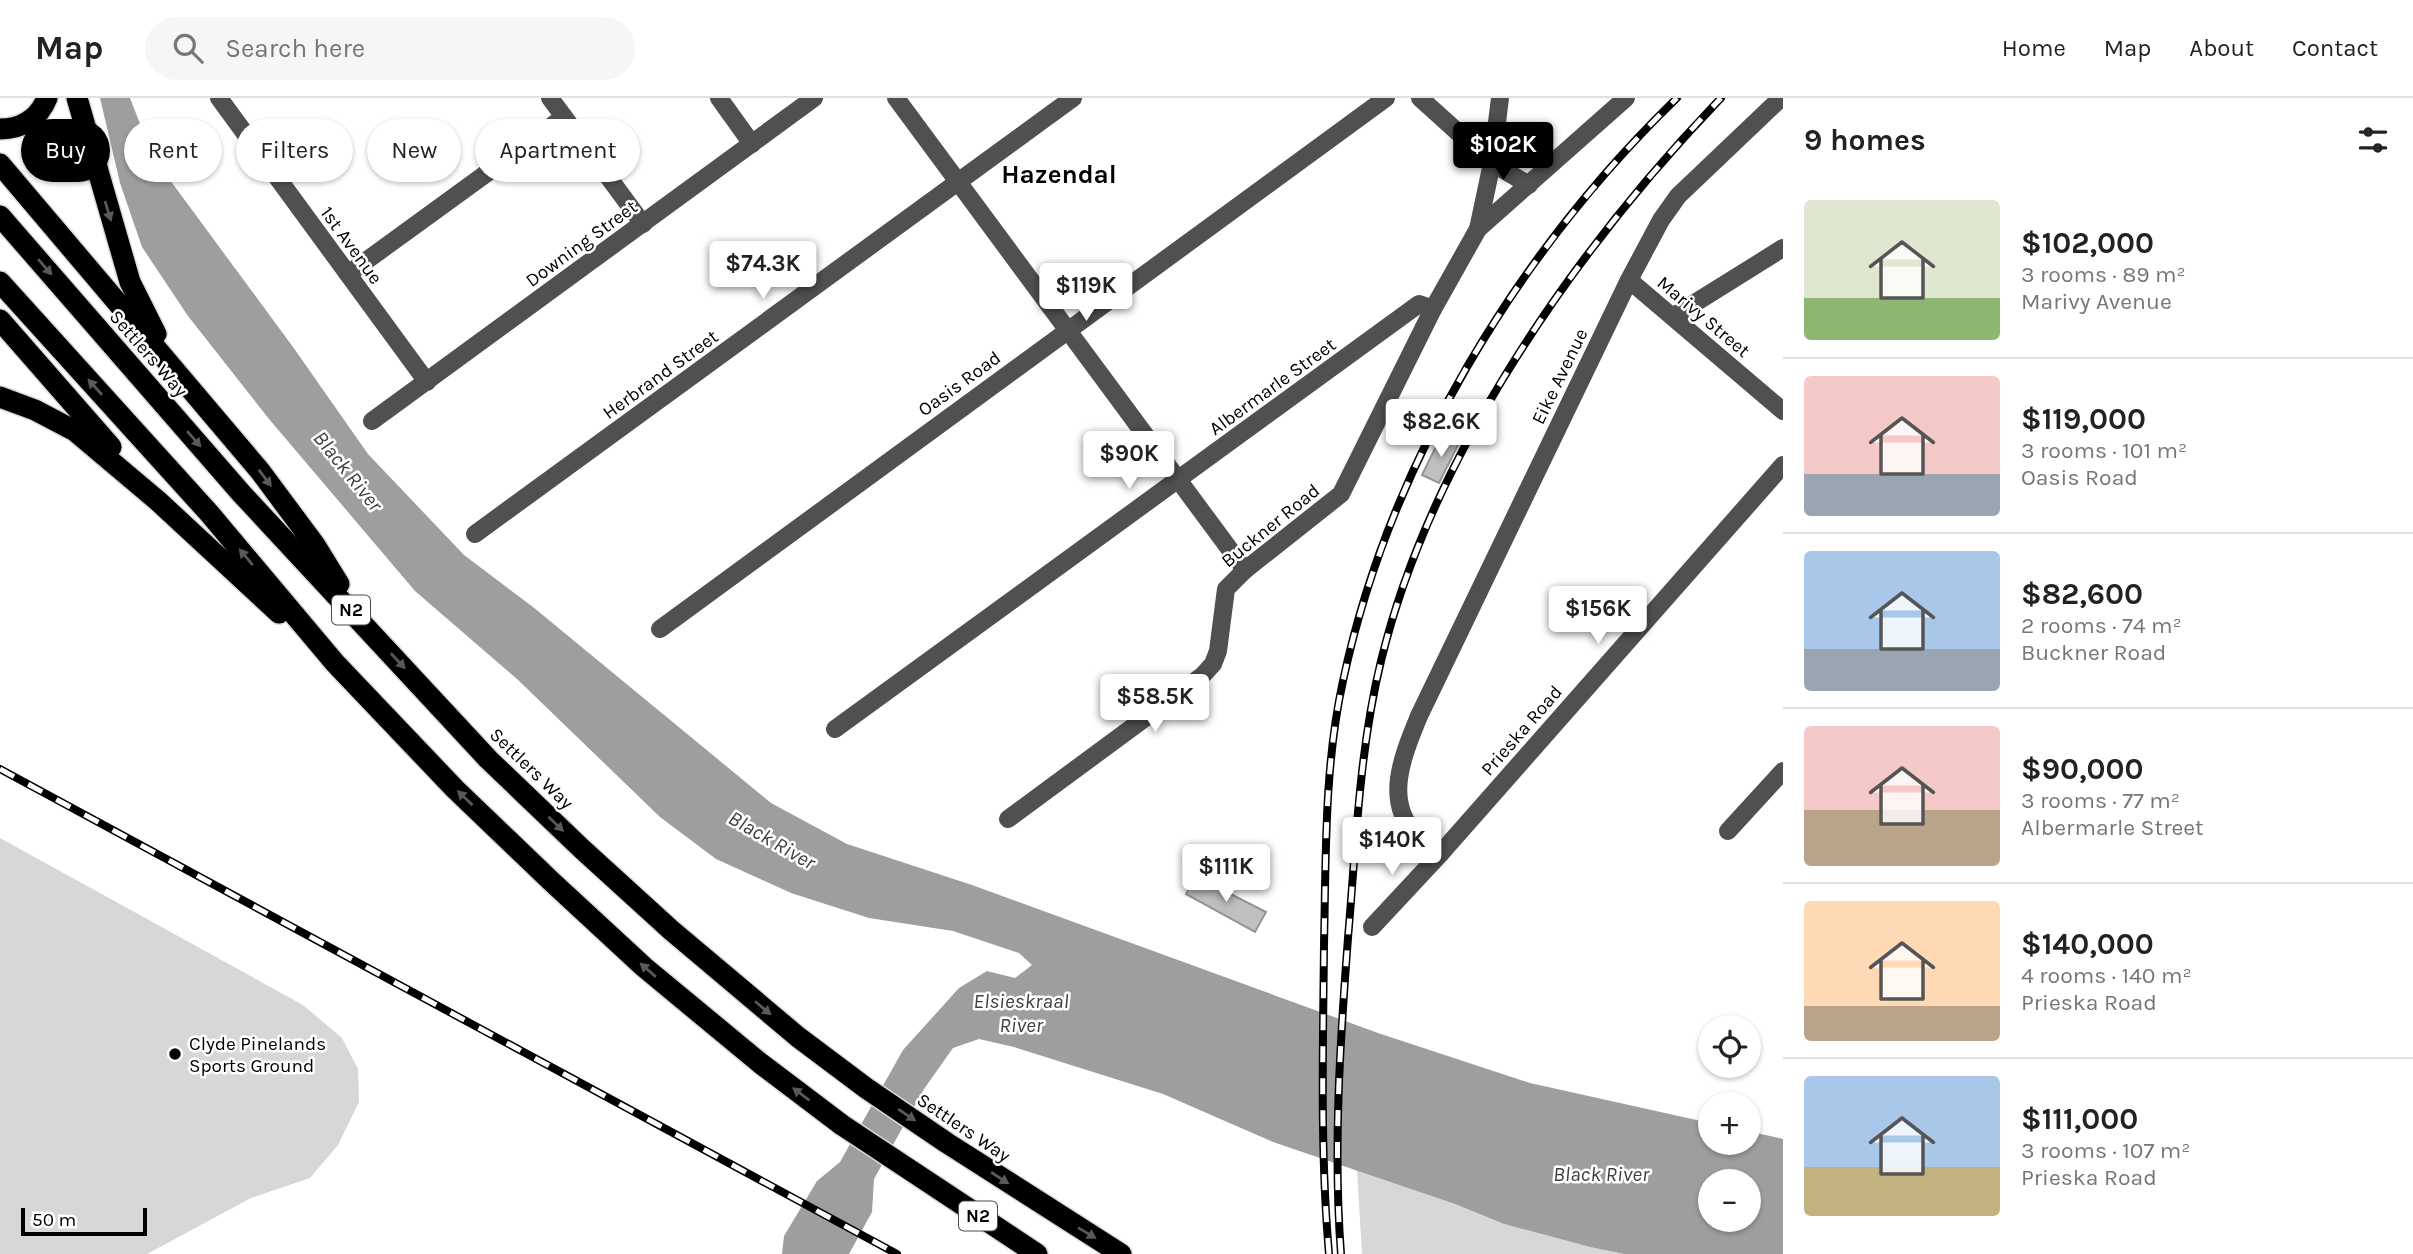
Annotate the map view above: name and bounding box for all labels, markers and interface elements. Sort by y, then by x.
search box [145,17,635,80]
text: Map [35,29,103,67]
icon: search [169,29,207,67]
text: Search here [225,33,365,64]
text: Home [2002,34,2066,62]
text: Map [2104,34,2151,62]
text: About [2189,34,2254,62]
text: Contact [2292,34,2378,62]
chip: Buy [21,119,110,182]
chip: Rent [124,119,222,182]
chip: Filters [236,119,353,182]
chip: New [367,119,461,182]
chip: Apartment [475,119,640,182]
icon: filters [2354,121,2392,159]
pin: $102K [1454,122,1552,182]
text: 9 homes [1804,122,1926,158]
text: $102K [1469,131,1537,158]
district label: Hazendal [1001,159,1117,190]
street label: Downing Street [521,196,642,292]
one-way arrow [104,201,114,222]
street label: 1st Avenue [316,203,387,289]
text: $102,000 [2021,225,2154,261]
icon: home [1860,228,1944,312]
pin: $74.3K [706,242,820,301]
text: $74.3K [725,250,801,277]
one-way arrow [37,258,53,276]
text: 3 rooms · 89 m² [2021,261,2186,288]
pin: $119K [1037,264,1135,323]
text: $119K [1055,272,1117,299]
street label: Marivy Street [1653,272,1754,362]
text: Marivy Avenue [2021,288,2172,315]
street label: Settlers Way [105,306,192,402]
street label: Eike Avenue [1527,325,1593,428]
street label: Herbrand Street [599,326,723,424]
street label: Albermarle Street [1205,334,1340,440]
street label: Oasis Road [914,347,1005,421]
one-way arrow [87,378,103,396]
pin: $82.6K [1384,400,1498,459]
text: $119,000 [2021,401,2146,437]
icon: home [1860,404,1944,488]
text: $82.6K [1402,408,1480,435]
water label: Black River [308,426,388,517]
one-way arrow [186,430,202,448]
pin: $90K [1088,432,1170,491]
text: 3 rooms · 101 m² [2021,437,2187,464]
text: $90K [1099,440,1159,467]
text: Oasis Road [2021,464,2138,491]
one-way arrow [258,469,272,487]
street label: Buckner Road [1217,479,1324,572]
one-way arrow [239,549,254,566]
text: $82,600 [2021,576,2143,612]
icon: home [1860,579,1944,663]
pin: $156K [1549,587,1647,646]
text: $156K [1565,595,1631,622]
road number: N2 [332,596,370,624]
text: 2 rooms · 74 m² [2021,612,2182,639]
text: Buckner Road [2021,639,2166,666]
one-way arrow [389,652,405,669]
pin: $58.5K [1098,674,1212,734]
street label: Prieska Road [1477,681,1567,780]
text: $58.5K [1116,683,1194,710]
street label: Settlers Way [485,723,578,814]
text: $90,000 [2021,751,2143,787]
icon: home [1860,754,1944,838]
text: 3 rooms · 77 m² [2021,787,2180,814]
one-way arrow [456,790,473,807]
water label: Black River [724,806,820,875]
text: Albermarle Street [2021,814,2204,841]
one-way arrow [547,815,564,831]
pin: $140K [1343,818,1441,877]
text: $140K [1358,826,1426,853]
pin: $111K [1177,844,1275,904]
text: $111K [1198,853,1254,880]
text: $140,000 [2021,926,2154,962]
icon: home [1860,929,1944,1013]
text: 4 rooms · 140 m² [2021,962,2192,989]
one-way arrow [640,963,657,978]
water label: Elsieskraal River [973,989,1069,1037]
text: Prieska Road [2021,989,2157,1016]
one-way arrow [754,1000,771,1015]
map controls [1698,1015,1761,1232]
button: locate [1698,1015,1761,1078]
place label: Clyde Pinelands Sports Ground [189,1033,326,1077]
marker: Clyde Pinelands Sports Ground [167,1046,183,1062]
one-way arrow [792,1088,810,1102]
street label: Settlers Way [913,1089,1014,1167]
button: + [1698,1092,1761,1155]
text: $111,000 [2021,1101,2138,1137]
icon: home [1860,1104,1944,1188]
one-way arrow [897,1109,916,1122]
text: 3 rooms · 107 m² [2021,1137,2190,1164]
water label: Black River [1553,1162,1650,1186]
text: Prieska Road [2021,1164,2157,1191]
button: − [1698,1169,1761,1232]
one-way arrow [990,1171,1010,1184]
road number: N2 [959,1202,997,1231]
scale bar [21,1205,147,1237]
text: 50 m [32,1209,76,1231]
one-way arrow [1077,1227,1096,1239]

